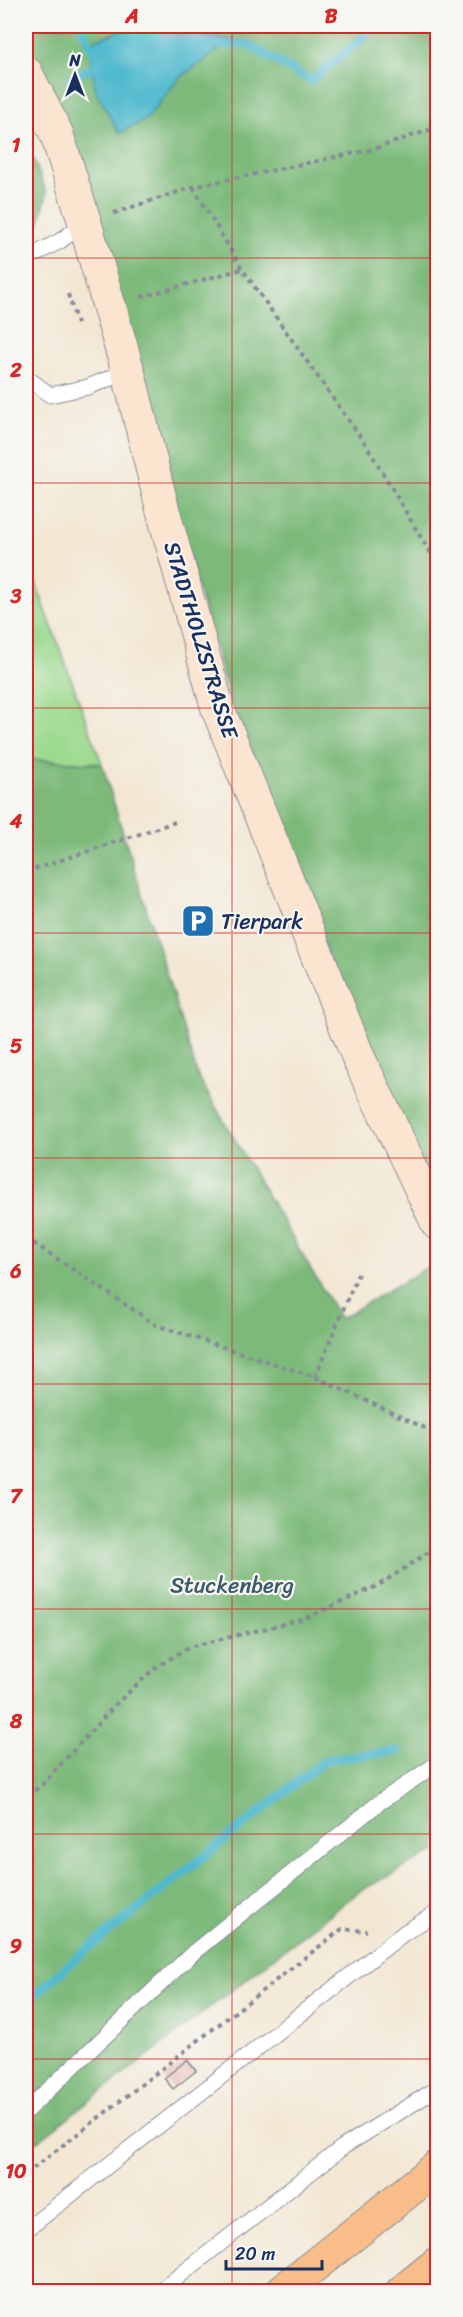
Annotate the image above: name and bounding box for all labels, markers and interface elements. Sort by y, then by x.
text: A [124,0,139,34]
text: B [325,0,338,34]
north arrow [45,45,105,105]
text: N [68,46,81,75]
text: 1 [12,128,21,163]
text: 2 [9,353,22,388]
street label: STADTHOLZSTRASSE [152,536,250,745]
text: 3 [10,579,22,614]
text: 4 [9,804,23,839]
place label: Tierpark [221,902,303,941]
parking icon: Tierpark [180,903,216,939]
text: 5 [10,1029,22,1064]
text: 6 [9,1254,22,1289]
text: 7 [10,1479,23,1514]
park label: Stuckenberg [170,1566,294,1605]
text: 8 [9,1704,23,1739]
text: 9 [10,1929,22,1964]
text: 10 [5,2154,27,2189]
scale bar [226,2233,322,2271]
text: 20 m [235,2238,275,2270]

